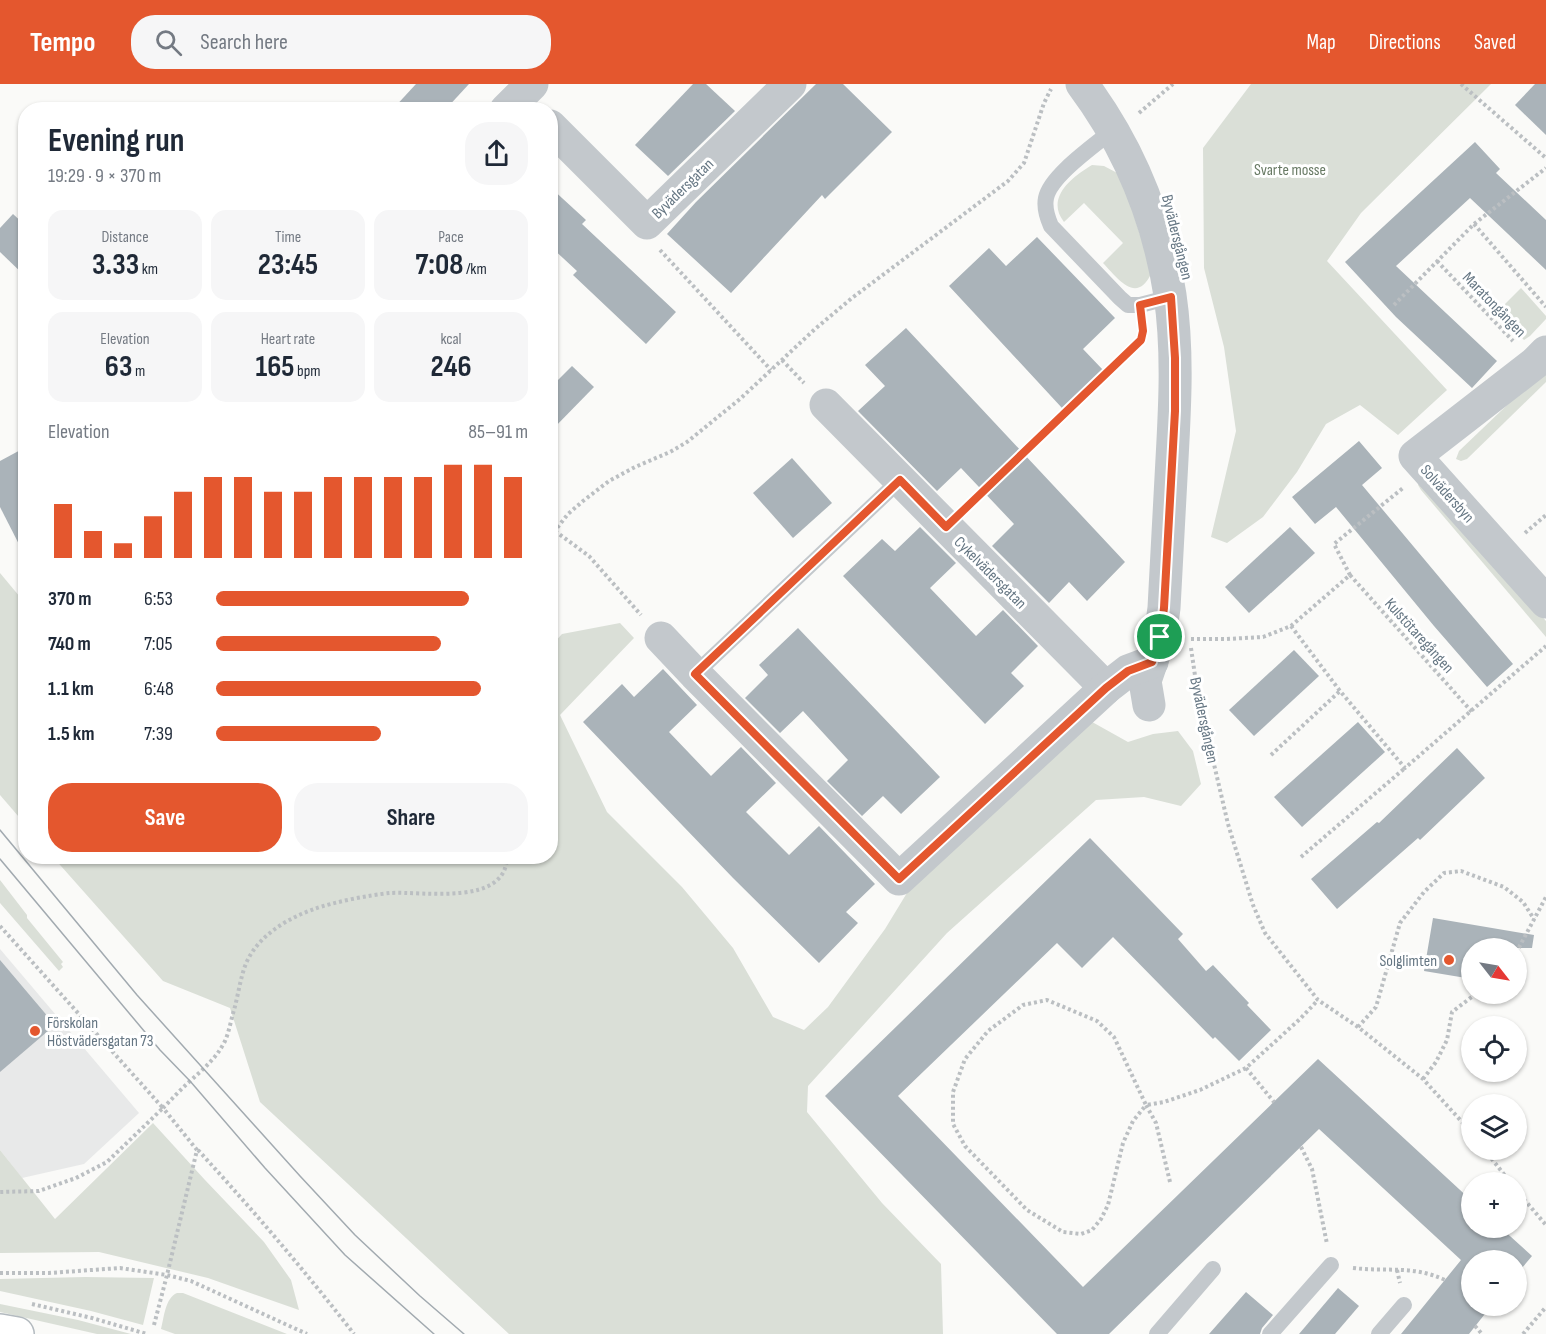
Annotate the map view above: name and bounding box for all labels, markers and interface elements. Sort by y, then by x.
search box [131,15,551,69]
text: Tempo [30,26,95,59]
icon: search [152,26,185,59]
text: Search here [200,29,288,56]
text: Map [1306,30,1336,55]
text: Directions [1369,30,1441,55]
text: Saved [1474,30,1516,55]
text: Evening run [48,121,184,161]
button: share [465,122,528,185]
street label: Byvädersgatan [648,155,718,223]
park label: Svarte mosse [1254,161,1326,180]
text: 19:29 · 9 × 370 m [48,164,161,188]
street label: Byvädersgången [1157,193,1196,282]
text: Distance [101,228,149,247]
text: Time [275,228,301,247]
text: Pace [438,228,464,247]
text: 3.33 [92,247,139,283]
text: 23:45 [258,247,318,283]
text: 7:08 [415,247,463,283]
text: km [139,260,158,279]
text: /km [463,260,487,279]
street label: Maratongången [1458,269,1530,342]
text: Elevation [100,330,150,349]
text: Heart rate [261,330,315,349]
text: kcal [440,330,462,349]
text: 63 [105,349,132,385]
text: 165 [255,349,294,385]
text: 246 [430,349,472,385]
text: m [132,362,145,381]
text: bpm [294,362,321,381]
text: Elevation [48,420,110,444]
text: 85–91 m [468,420,528,444]
street label: Solvädersbyn [1416,461,1478,527]
street label: Cykelvädersgatan [950,533,1030,613]
text: 370 m [48,587,92,611]
text: 6:53 [144,587,173,611]
street label: Kulstötaregången [1380,595,1458,677]
pin [1134,611,1185,662]
icon: arrive [1143,620,1176,653]
text: 740 m [48,632,91,656]
text: 7:05 [144,632,173,656]
street label: Byvädersgången [1185,676,1222,765]
text: 1.1 km [48,677,94,701]
text: 6:48 [144,677,174,701]
text: 1.5 km [48,722,94,746]
text: 7:39 [144,722,173,746]
button: Save [48,783,282,852]
button: Share [294,783,528,852]
north arrow [1461,938,1527,1004]
map controls [1461,938,1527,1316]
place label: Solglimten [1379,952,1437,971]
marker: Solglimten [1442,953,1456,967]
place label: Förskolan Höstvädersgatan 73 [47,1014,153,1051]
button: locate [1461,1016,1527,1082]
marker: Förskolan Höstvädersgatan 73 [28,1024,42,1038]
button: layers [1461,1094,1527,1160]
button: + [1461,1172,1527,1238]
button: − [1461,1250,1527,1316]

